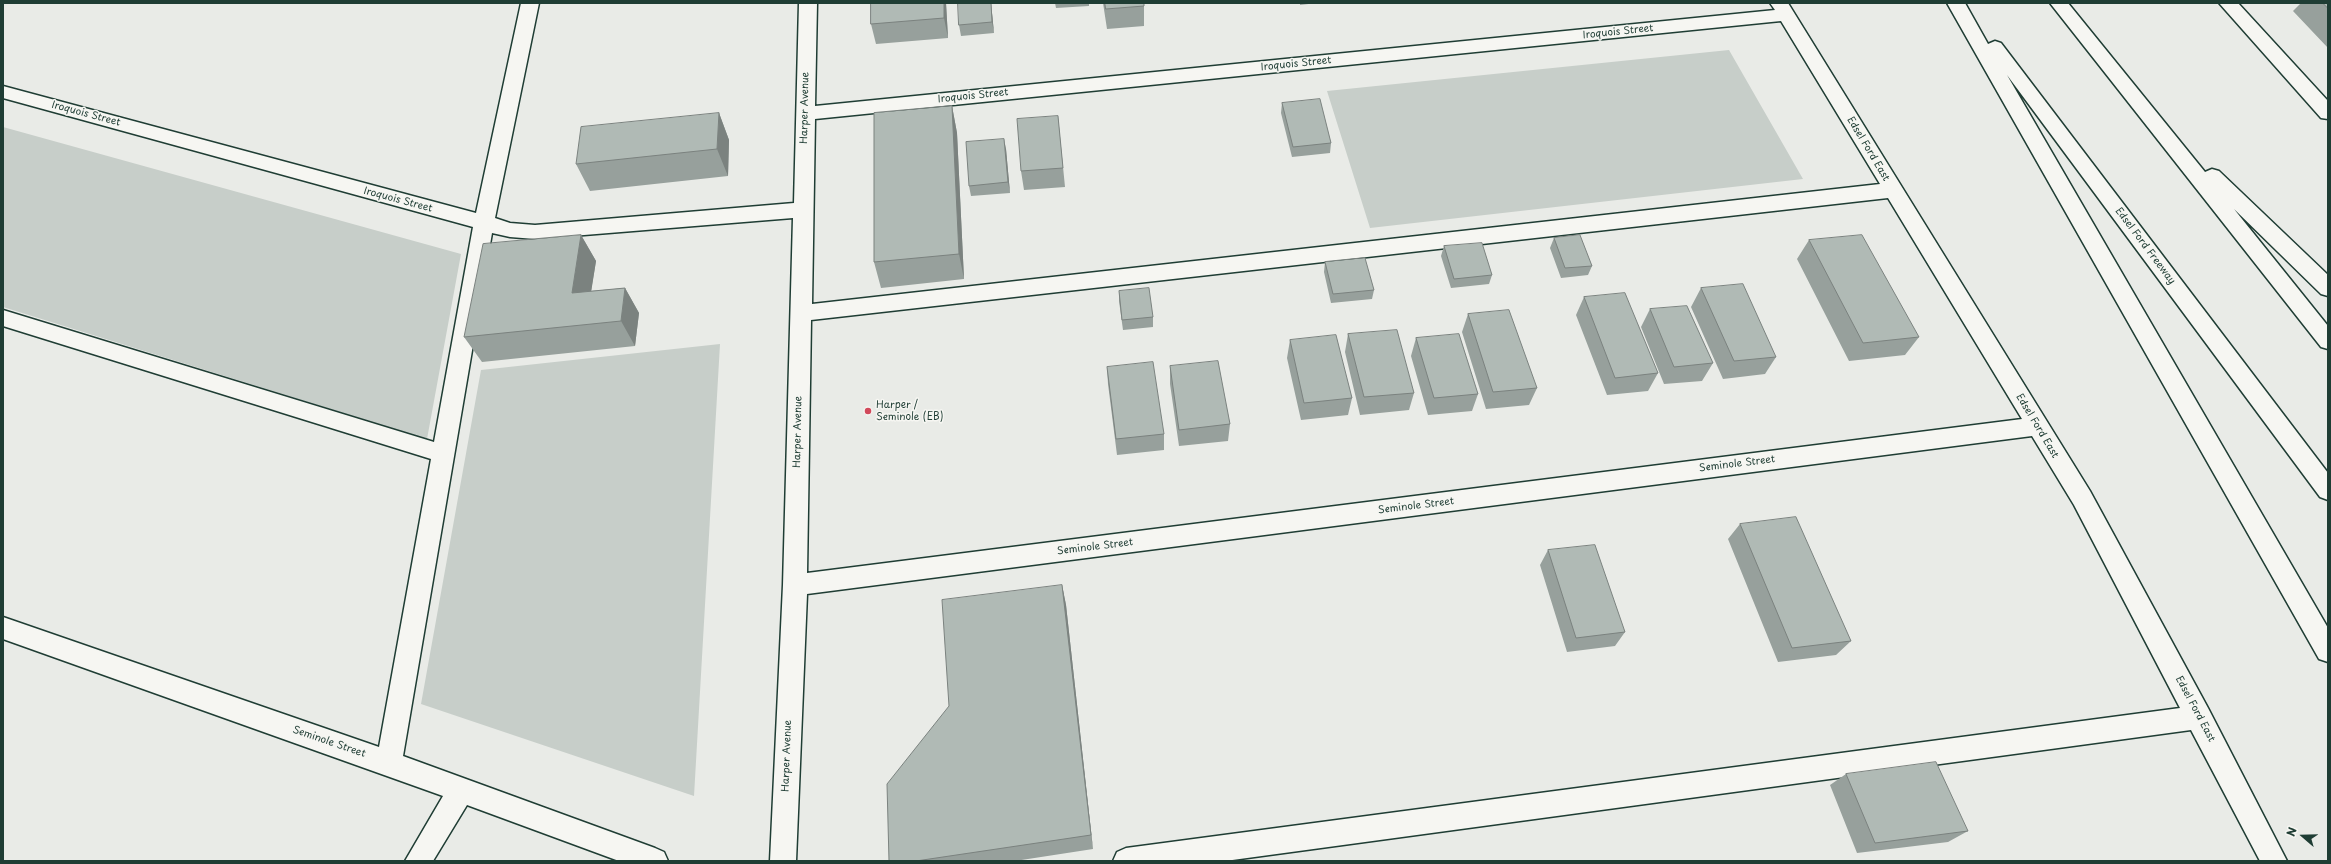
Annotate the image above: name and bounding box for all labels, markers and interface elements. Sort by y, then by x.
street label: Iroquois Street [1582,22,1654,42]
street label: Iroquois Street [1260,54,1332,74]
street label: Harper Avenue [798,72,812,144]
street label: Iroquois Street [937,86,1009,106]
street label: Iroquois Street [50,99,122,129]
street label: Edsel Ford East [1844,115,1892,183]
street label: Iroquois Street [362,185,434,215]
street label: Edsel Ford Freeway [2112,205,2178,287]
street label: Edsel Ford East [2013,392,2061,460]
street label: Harper Avenue [791,396,805,468]
place label: Harper / Seminole (EB) [876,399,943,422]
marker: Harper / Seminole (EB) [863,406,873,416]
street label: Seminole Street [1698,453,1776,475]
street label: Seminole Street [1377,495,1455,517]
street label: Seminole Street [1056,536,1134,558]
street label: Edsel Ford East [2173,674,2217,744]
street label: Harper Avenue [780,720,794,792]
street label: Seminole Street [291,724,367,760]
north arrow [2283,816,2323,856]
text: N [2282,825,2301,839]

